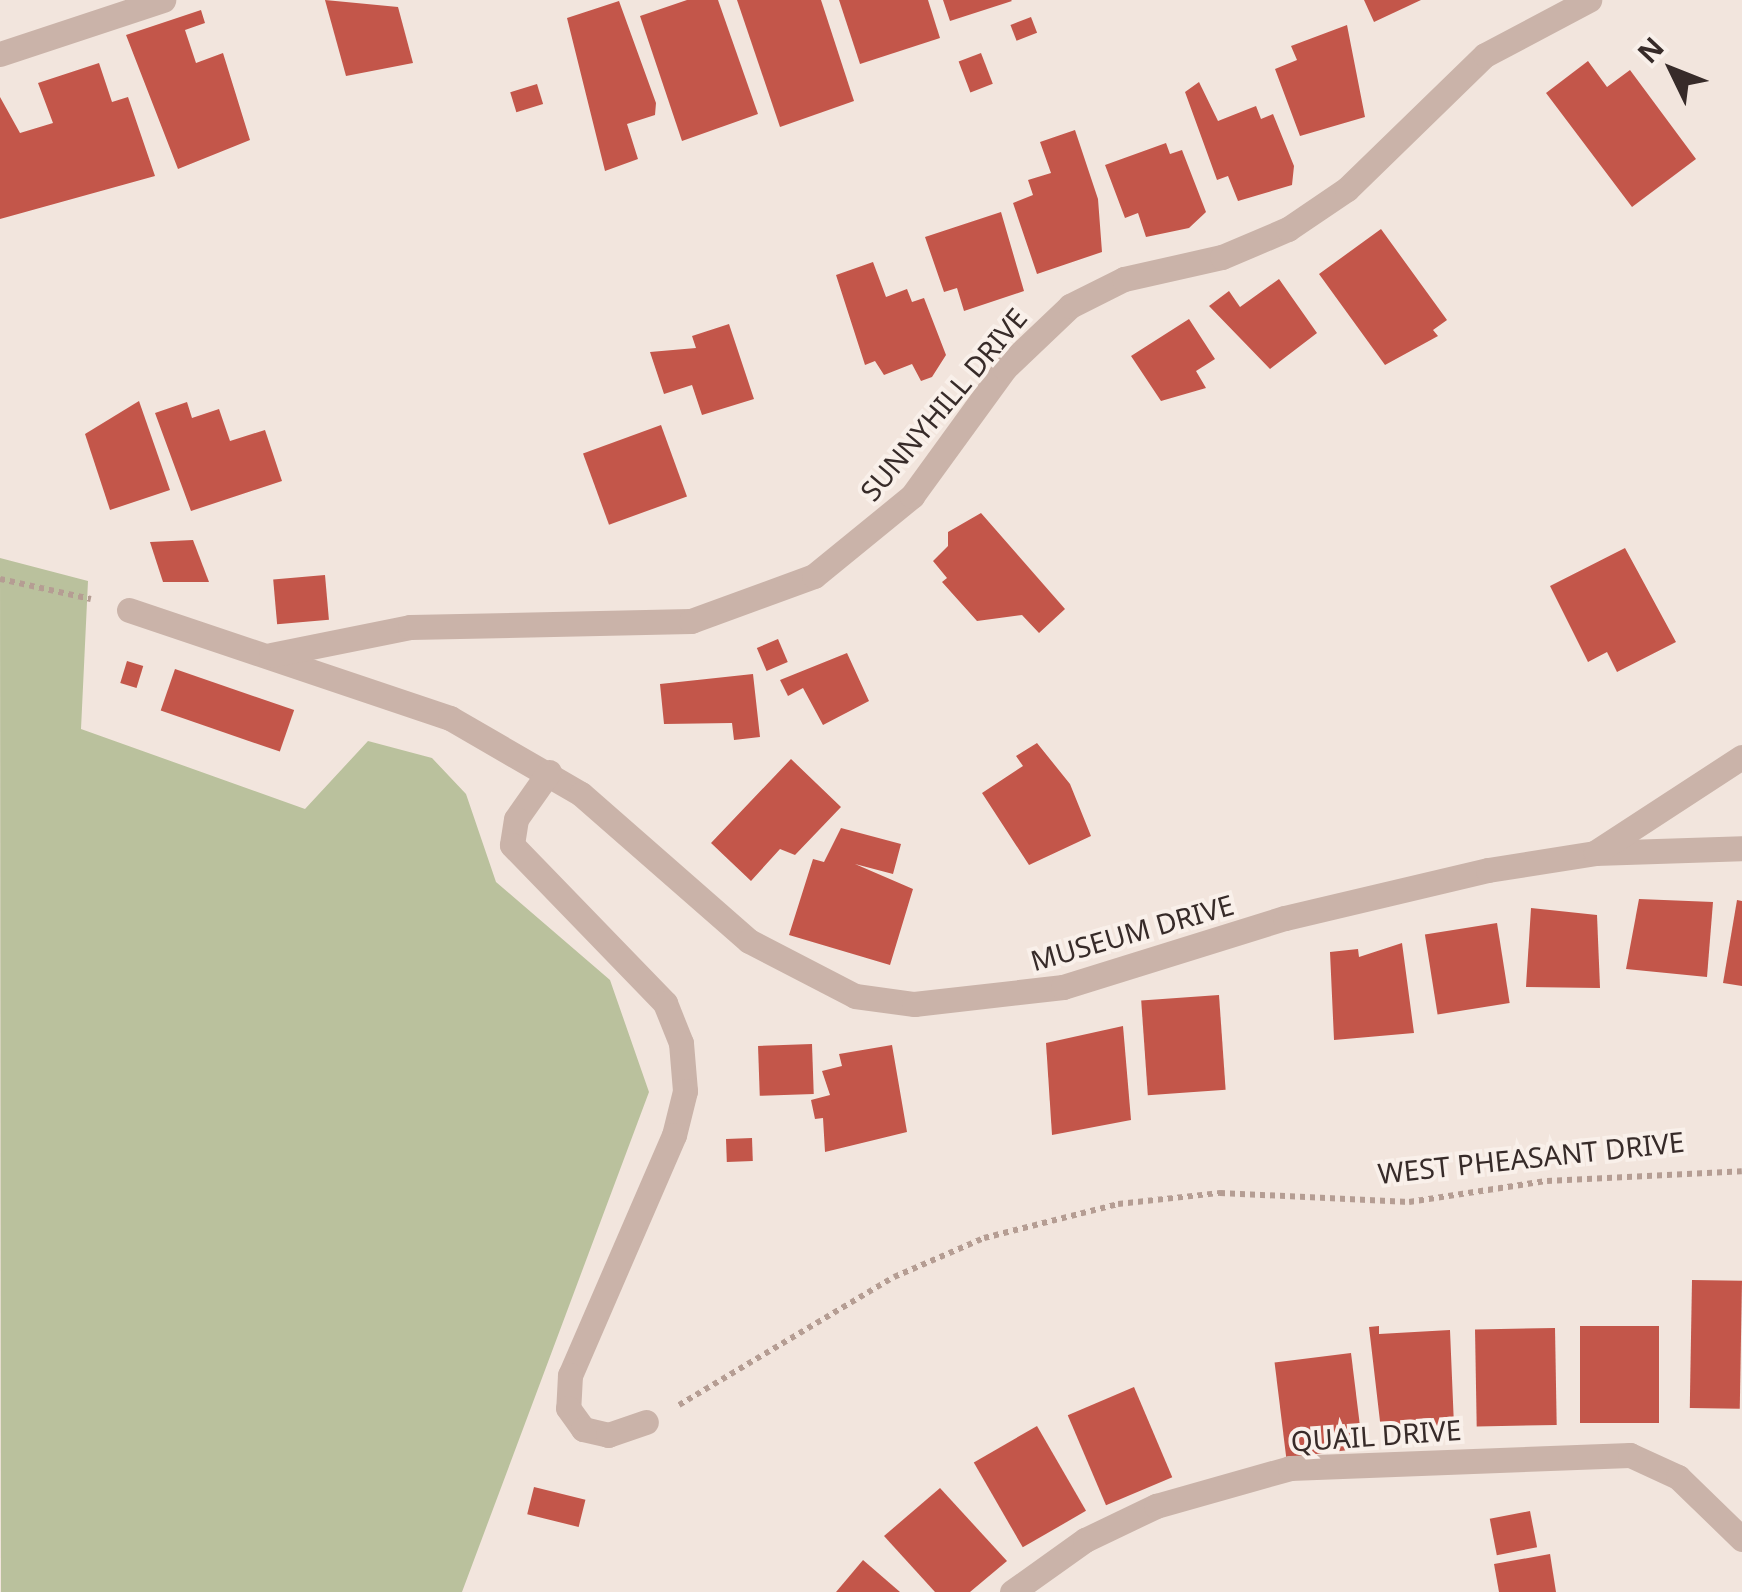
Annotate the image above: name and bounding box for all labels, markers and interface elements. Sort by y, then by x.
north arrow [1622,20,1722,120]
text: N [1628,28,1672,71]
street label: SUNNYHILL DRIVE [853,301,1033,507]
street label: MUSEUM DRIVE [1027,887,1237,977]
street label: WEST PHEASANT DRIVE [1376,1124,1686,1190]
street label: QUAIL DRIVE [1289,1412,1463,1458]

